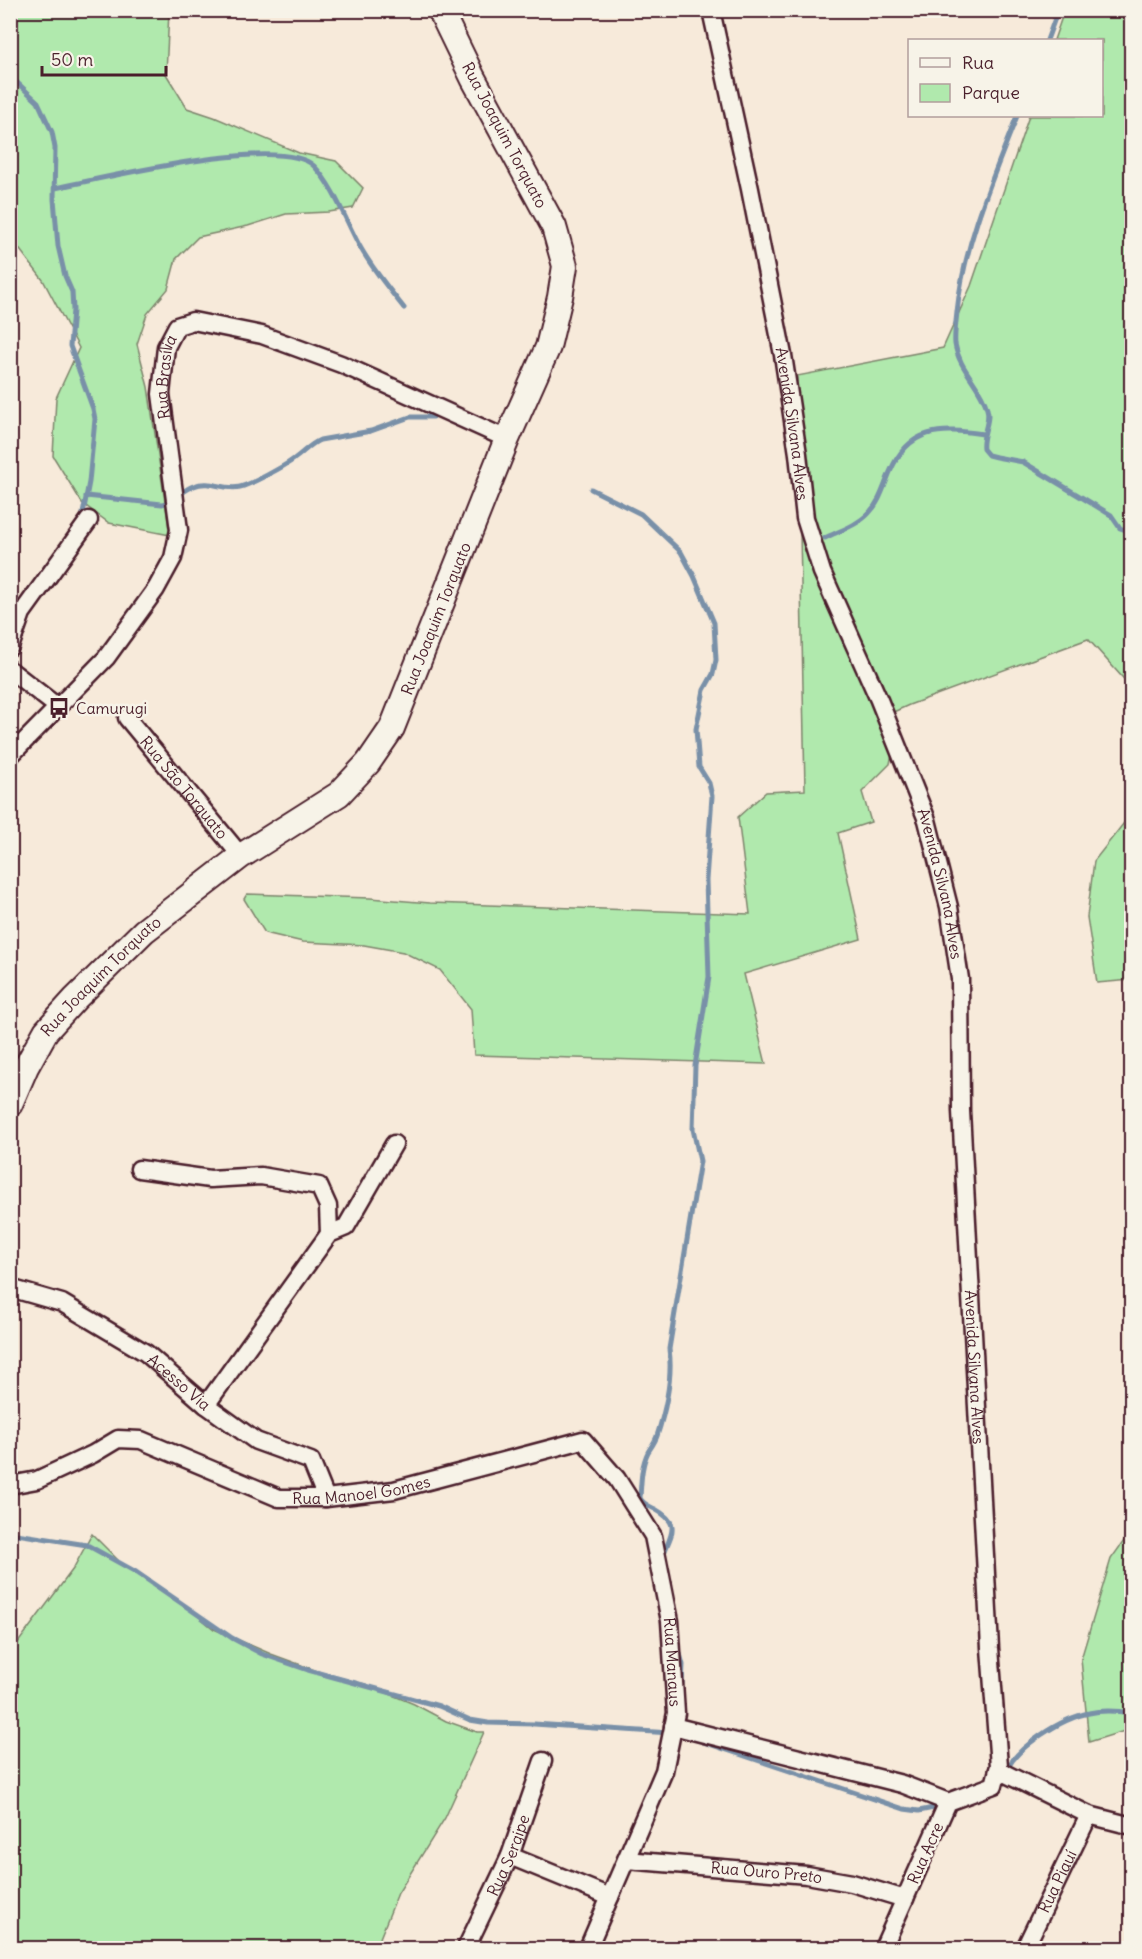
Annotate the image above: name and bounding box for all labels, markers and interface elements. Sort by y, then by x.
scale bar [42,39,166,77]
legend [908,39,1103,117]
text: 50 m [51,48,93,71]
text: Rua [962,51,994,74]
street label: Rua Joaquim Torquato [458,59,552,211]
text: Parque [962,81,1020,104]
street label: Rua Brasília [151,331,181,420]
street label: Avenida Silvana Alves [772,346,813,501]
street label: Rua Joaquim Torquato [396,539,475,698]
bus stop icon: Camurugi [47,696,71,720]
place label: Camurugi [76,698,147,718]
street label: Rua São Torquato [136,732,233,843]
street label: Avenida Silvana Alves [913,805,967,960]
street label: Rua Joaquim Torquato [36,912,165,1041]
street label: Avenida Silvana Alves [961,1289,989,1445]
street label: Acesso Via [144,1349,215,1415]
street label: Rua Manoel Gomes [292,1471,432,1508]
street label: Rua Manaus [660,1617,686,1707]
street label: Rua Sergipe [482,1812,534,1899]
street label: Rua Acre [903,1819,947,1887]
street label: Rua Piauí [1033,1846,1081,1916]
street label: Rua Ouro Preto [710,1857,824,1888]

